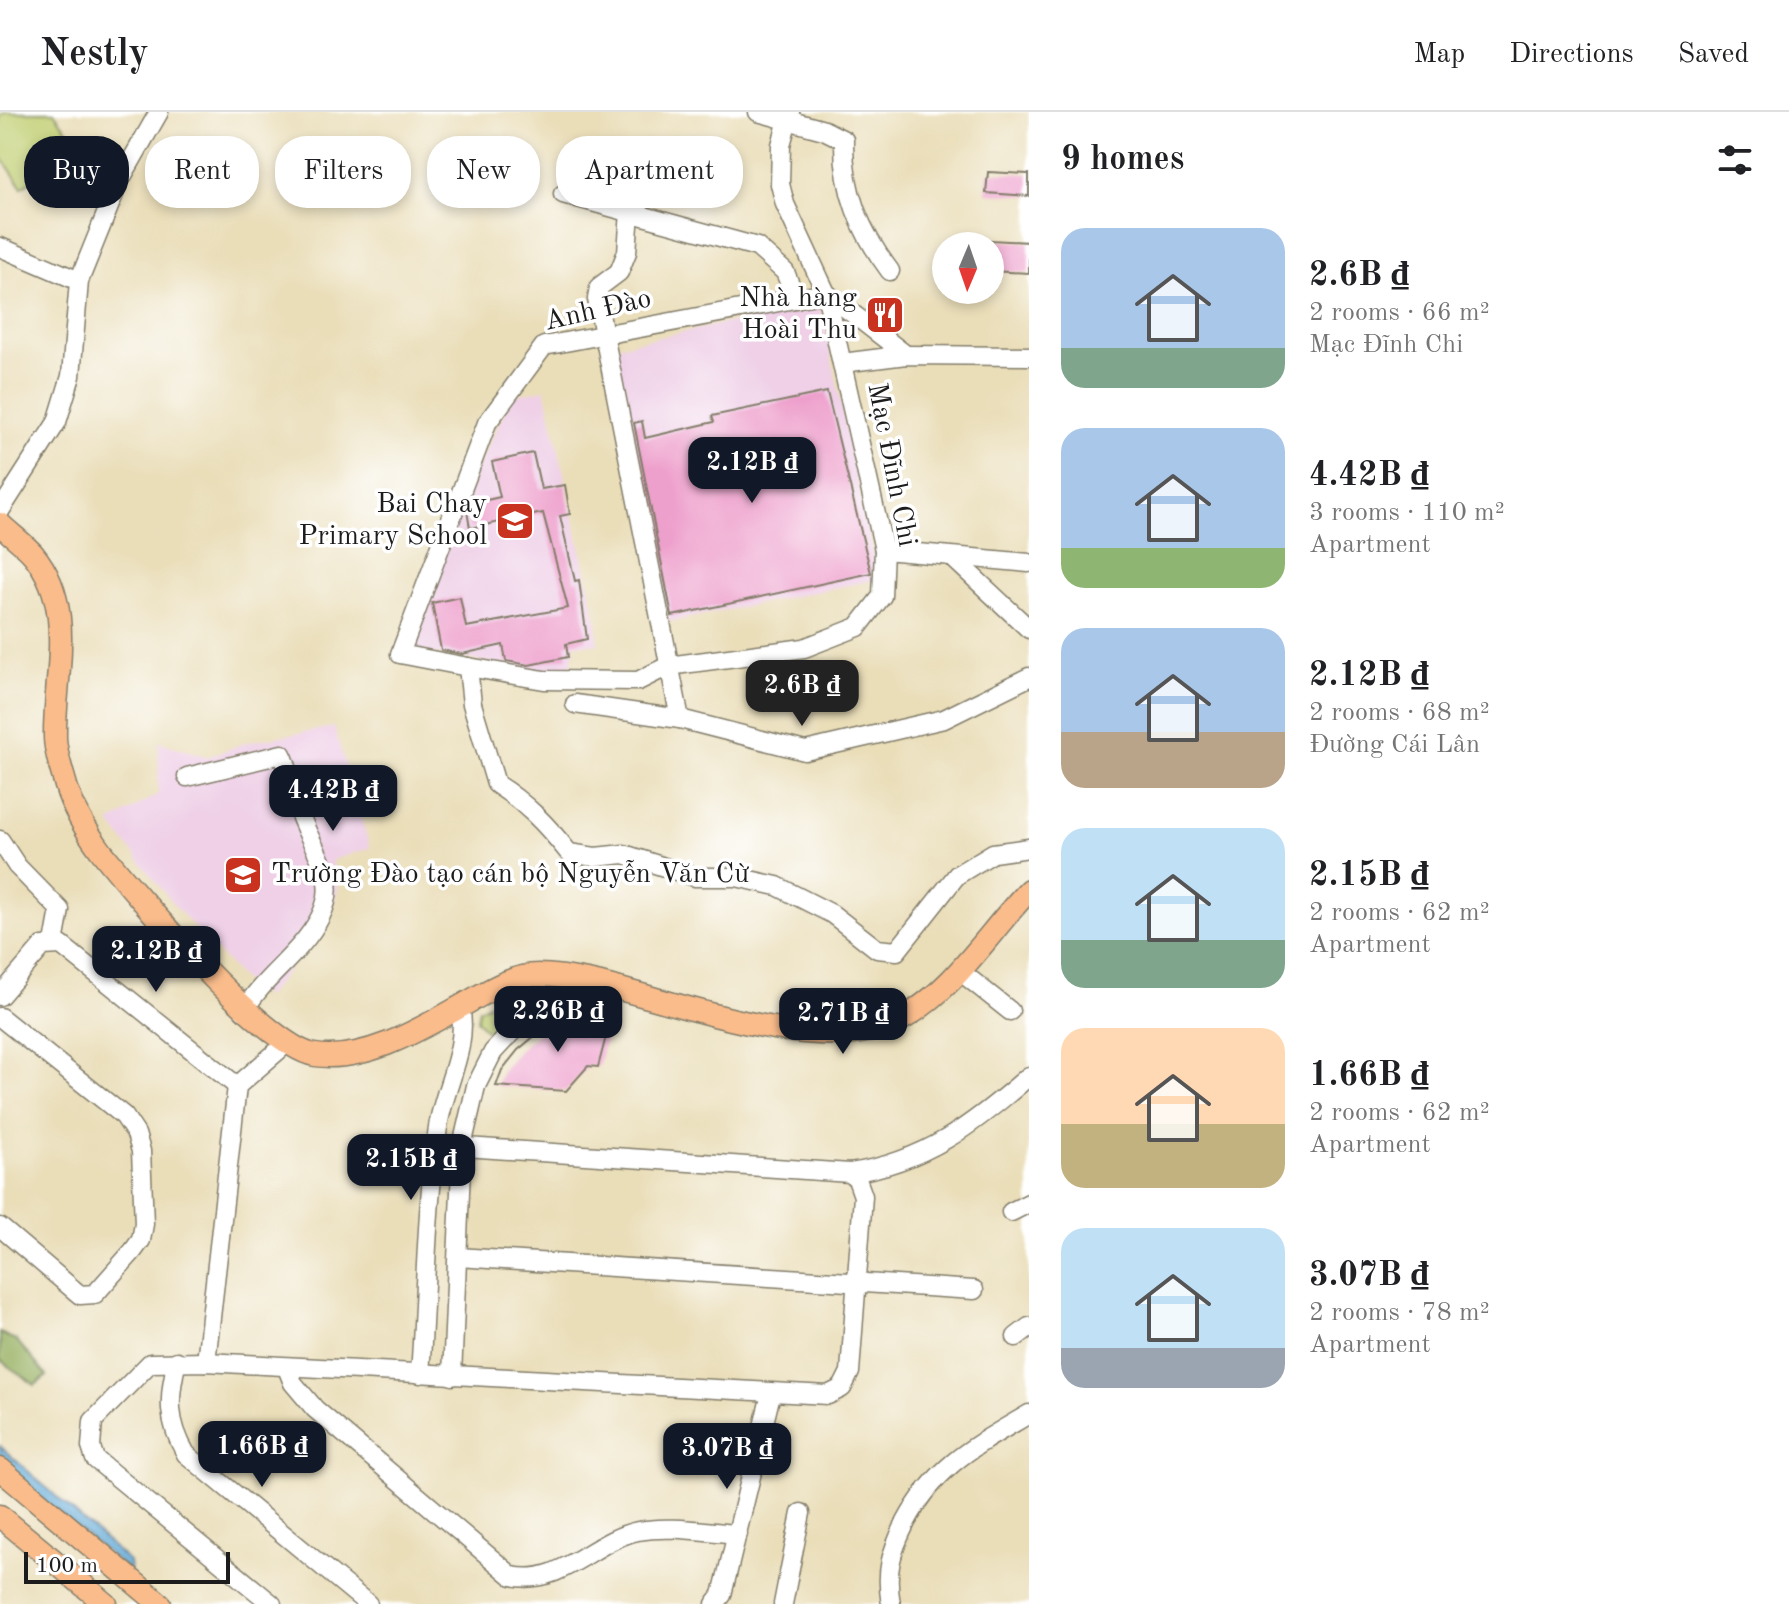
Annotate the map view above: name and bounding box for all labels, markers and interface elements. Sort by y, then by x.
text: Nestly [40,36,149,74]
text: Map [1413,41,1465,69]
text: Directions [1509,41,1634,69]
text: Saved [1678,41,1749,69]
chip: Buy [24,136,129,208]
chip: Rent [145,136,259,208]
chip: Filters [275,136,411,208]
chip: New [427,136,540,208]
chip: Apartment [556,136,743,208]
icon: filters [1713,138,1757,182]
text: 9 homes [1061,143,1184,177]
north arrow [932,232,1004,304]
map controls [932,232,1004,304]
text: 2.6B ₫ [1309,259,1409,293]
icon: home [1125,260,1221,356]
street label: Anh Đào [542,285,654,337]
place label: Nhà hàng Hoài Thu [739,285,857,345]
restaurant icon: Nhà hàng Hoài Thu [864,294,906,336]
text: 2 rooms · 66 m² [1309,300,1490,326]
text: Mạc Đĩnh Chi [1309,332,1463,358]
street label: Mạc Đĩnh Chi [861,381,921,549]
pin: 2.12B ₫ [678,437,826,505]
text: 2.12B ₫ [706,450,798,476]
text: 4.42B ₫ [1309,459,1429,493]
icon: home [1125,460,1221,556]
place label: Bai Chay Primary School [299,491,487,551]
school or university icon: Bai Chay Primary School [494,500,536,542]
text: 3 rooms · 110 m² [1309,500,1505,526]
text: Apartment [1309,532,1431,558]
text: 2.12B ₫ [1309,659,1429,693]
pin: 2.6B ₫ [737,660,867,728]
icon: home [1125,660,1221,756]
text: 2.6B ₫ [764,673,840,699]
text: 2 rooms · 68 m² [1309,700,1490,726]
text: Đường Cái Lân [1309,732,1480,758]
pin: 4.42B ₫ [259,765,407,833]
text: 4.42B ₫ [287,778,379,804]
school or university icon: Trường Đào tạo cán bộ Nguyễn Văn Cừ [222,854,264,896]
place label: Trường Đào tạo cán bộ Nguyễn Văn Cừ [271,859,750,889]
text: 2.15B ₫ [1309,859,1429,893]
icon: home [1125,860,1221,956]
text: 2 rooms · 62 m² [1309,900,1490,926]
pin: 2.12B ₫ [82,926,230,994]
text: Apartment [1309,932,1431,958]
text: 2.12B ₫ [110,939,202,965]
pin: 2.26B ₫ [484,986,632,1054]
pin: 2.71B ₫ [769,988,917,1056]
text: 2.26B ₫ [512,999,604,1025]
text: 2.71B ₫ [797,1001,889,1027]
text: 1.66B ₫ [1309,1059,1429,1093]
icon: home [1125,1060,1221,1156]
text: 2 rooms · 62 m² [1309,1100,1490,1126]
text: Apartment [1309,1132,1431,1158]
pin: 2.15B ₫ [337,1134,485,1202]
text: 2.15B ₫ [365,1147,457,1173]
text: 3.07B ₫ [1309,1259,1429,1293]
icon: home [1125,1260,1221,1356]
text: 2 rooms · 78 m² [1309,1300,1490,1326]
text: Apartment [1309,1332,1431,1358]
pin: 1.66B ₫ [188,1421,336,1489]
pin: 3.07B ₫ [653,1423,801,1491]
text: 1.66B ₫ [216,1434,308,1460]
text: 3.07B ₫ [681,1436,773,1462]
scale bar [24,1548,230,1584]
text: 100 m [36,1555,98,1577]

